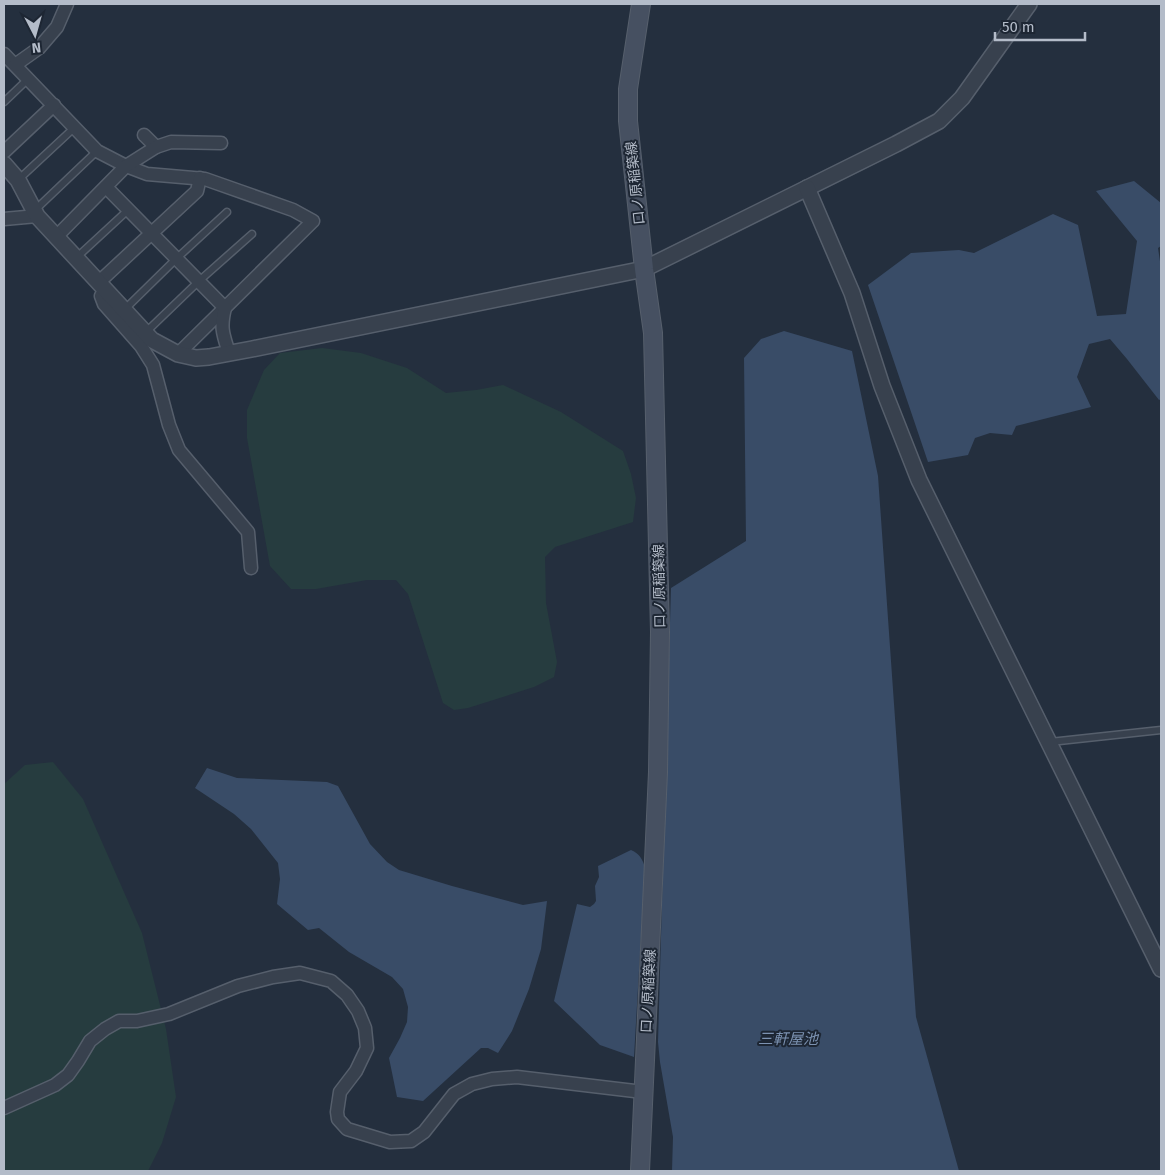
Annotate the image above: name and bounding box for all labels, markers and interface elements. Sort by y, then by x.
north arrow [10,10,60,60]
scale bar [995,10,1085,42]
text: 50 m [1002,18,1035,36]
text: N [31,38,42,56]
street label: 口ノ原稲築線 [623,140,648,226]
street label: 口ノ原稲築線 [650,544,669,628]
street label: 口ノ原稲築線 [638,949,659,1033]
water label: 三軒屋池 [758,1030,820,1048]

